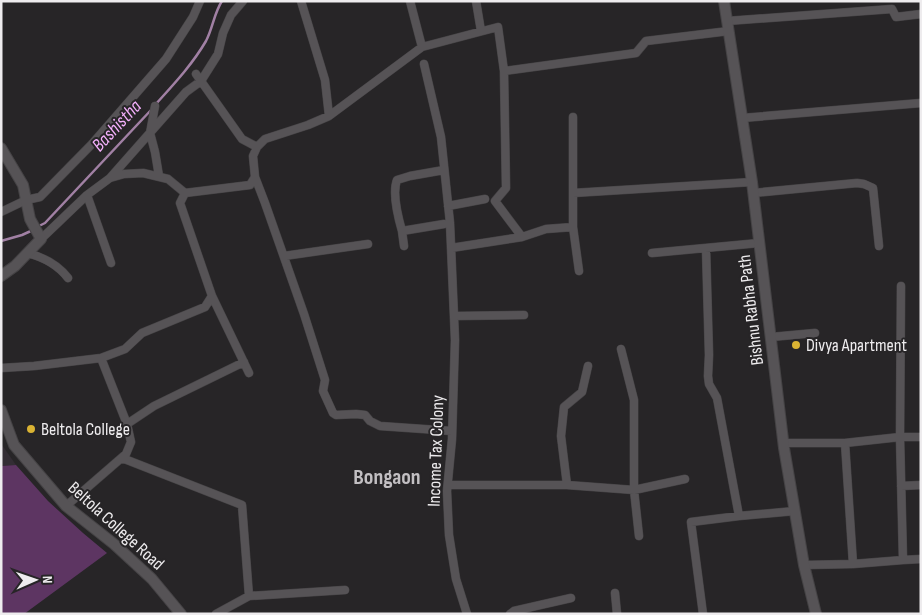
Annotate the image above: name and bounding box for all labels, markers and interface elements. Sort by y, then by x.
water label: Bashistha [87,95,147,157]
street label: Bishnu Rabha Path [734,254,768,366]
place label: Divya Apartment [806,335,908,356]
marker: Divya Apartment [790,339,802,351]
street label: Income Tax Colony [424,395,448,507]
place label: Beltola College [41,419,130,440]
marker: Beltola College [25,423,37,435]
district label: Bongaon [353,464,421,491]
street label: Beltola College Road [64,477,168,575]
north arrow [10,555,60,605]
text: N [39,576,56,584]

